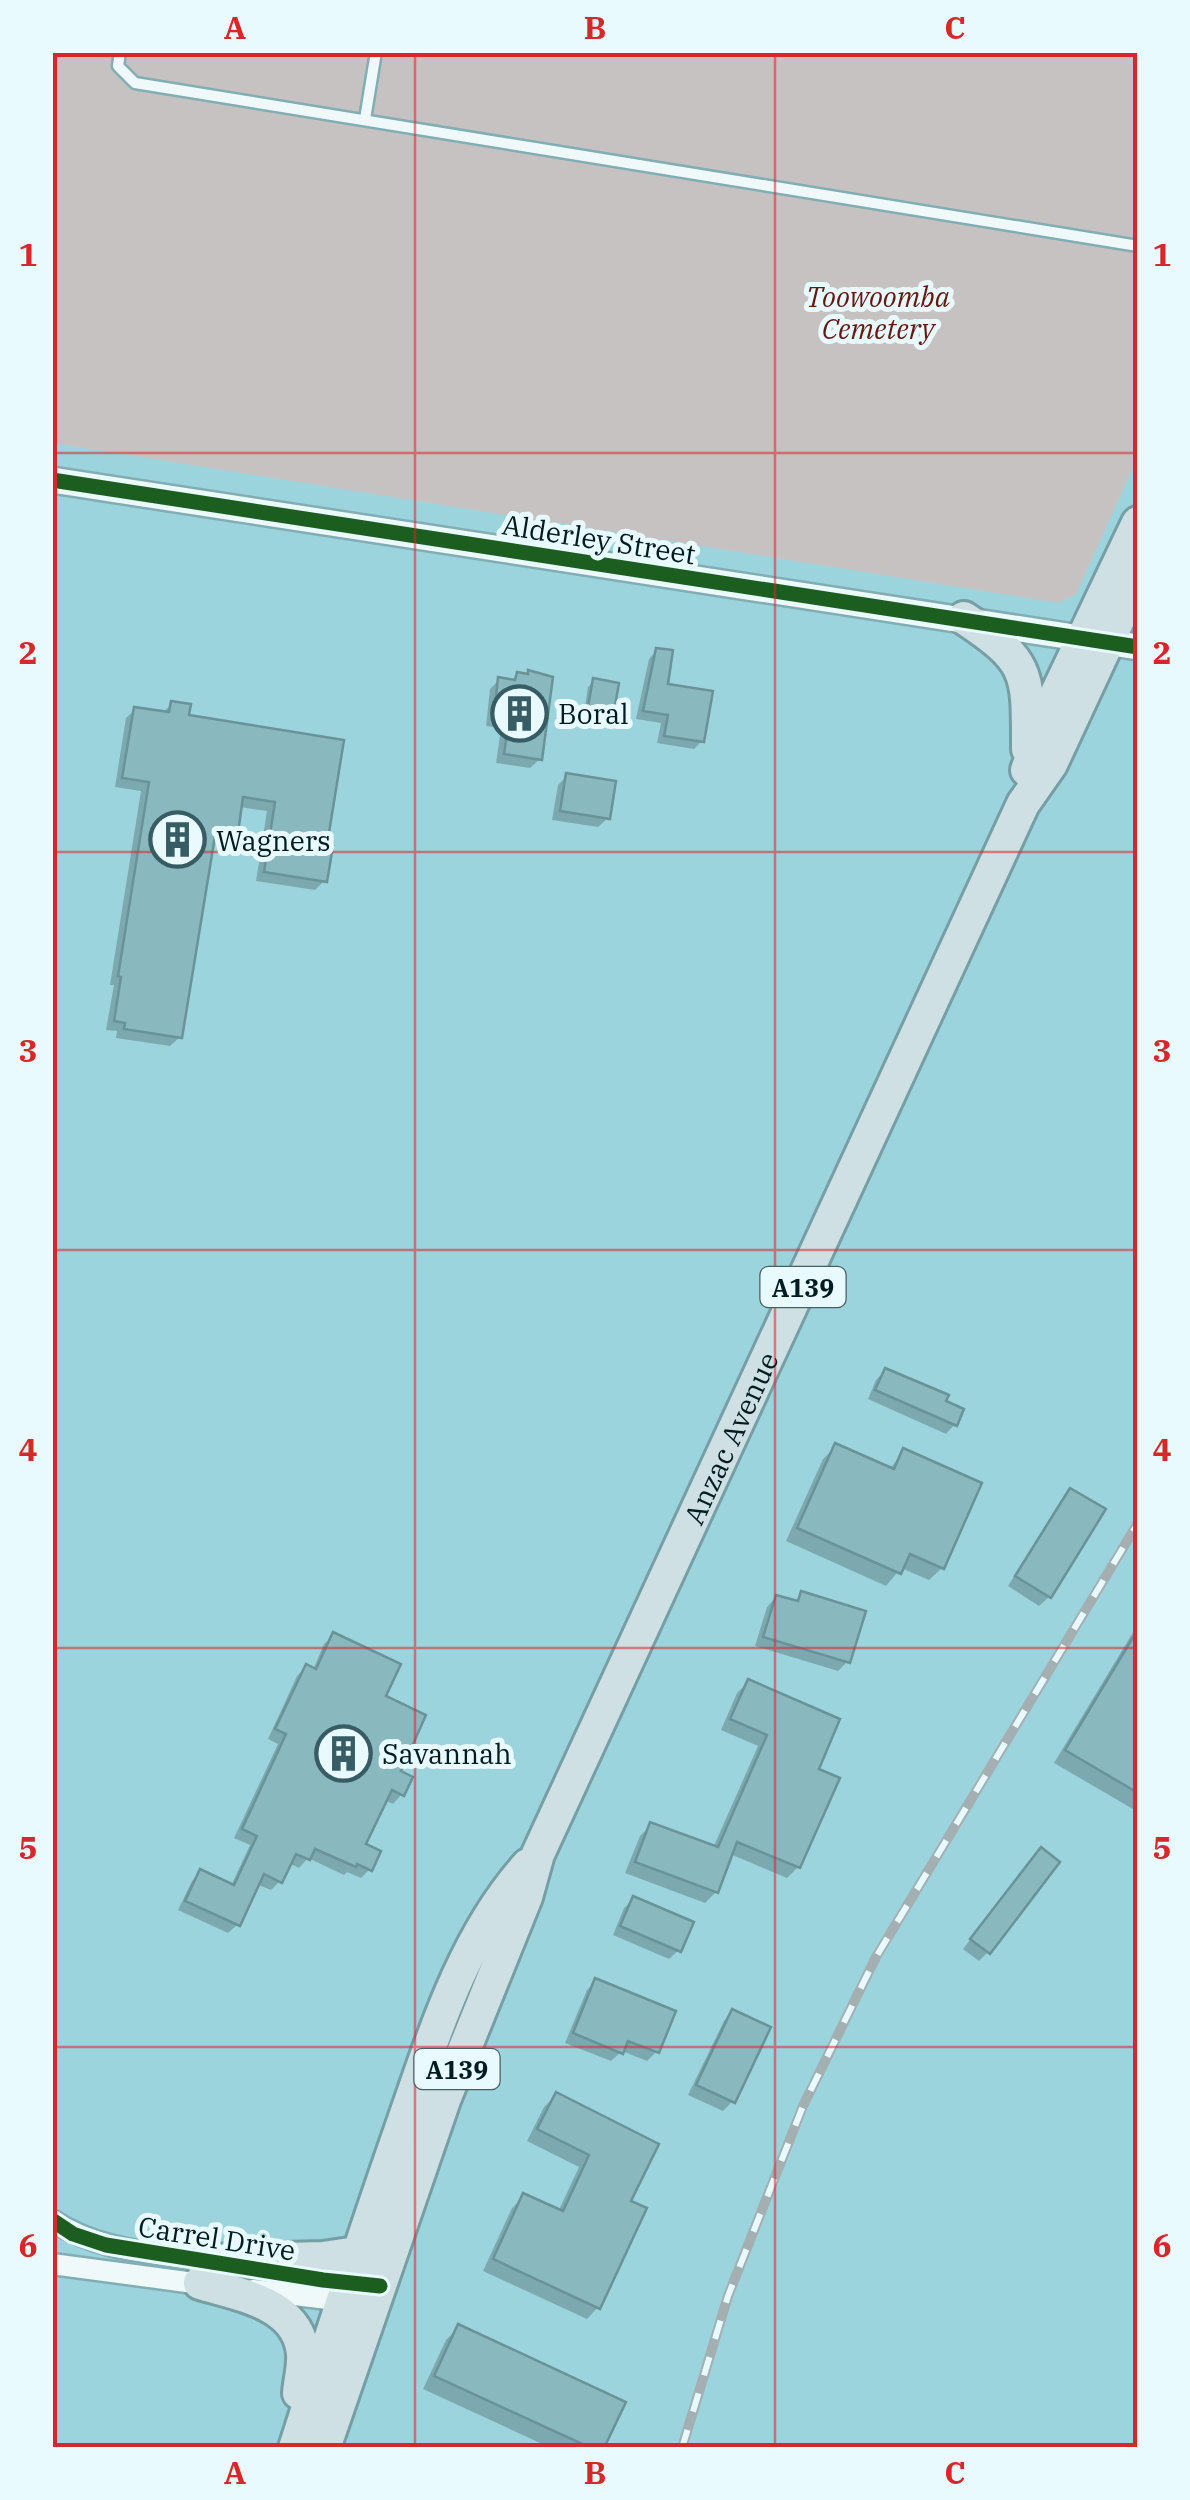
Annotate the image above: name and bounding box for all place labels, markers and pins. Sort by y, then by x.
building icon: Boral [489,683,549,743]
place label: Boral [558,695,629,732]
building icon: Wagners [147,810,207,870]
place label: Wagners [216,822,331,859]
building icon: Savannah [313,1723,373,1783]
place label: Savannah [382,1735,512,1772]

